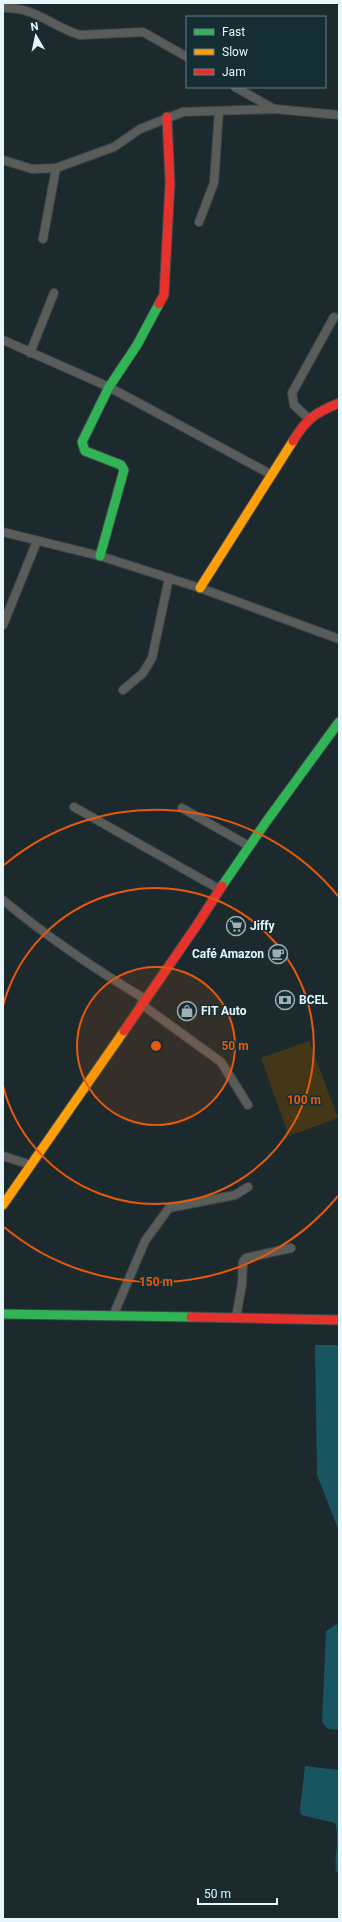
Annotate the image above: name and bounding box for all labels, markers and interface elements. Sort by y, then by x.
north arrow [16,16,56,56]
legend [186,16,326,88]
text: N [30,20,40,34]
text: Fast [222,25,245,39]
text: Slow [222,45,248,59]
text: Jam [222,65,246,79]
supermarket icon: Jiffy [225,915,247,937]
place label: Jiffy [250,919,275,933]
cafe icon: Café Amazon [267,943,289,965]
place label: Café Amazon [192,947,264,961]
bank icon: BCEL [274,989,296,1011]
place label: BCEL [299,993,328,1007]
shop icon: FIT Auto [176,1000,198,1022]
place label: FIT Auto [201,1004,247,1018]
centre of rings [149,1039,163,1053]
text: 50 m [221,1039,249,1053]
text: 100 m [287,1093,321,1107]
text: 150 m [139,1275,173,1289]
scale bar [198,1880,277,1906]
text: 50 m [204,1887,231,1901]

